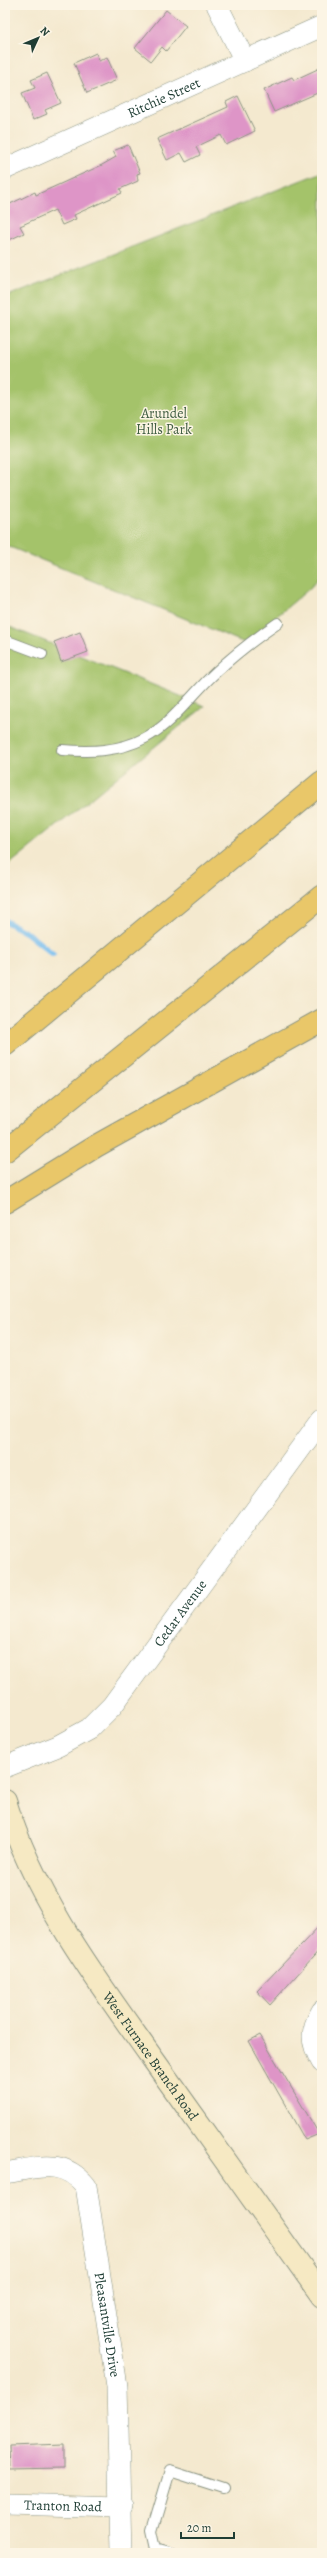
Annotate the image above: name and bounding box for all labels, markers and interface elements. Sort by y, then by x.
north arrow [18,18,58,58]
text: N [37,23,53,39]
street label: Ritchie Street [124,73,203,122]
park label: Arundel Hills Park [136,404,192,439]
street label: Cedar Avenue [149,1576,211,1650]
street label: West Furnace Branch Road [98,1987,203,2124]
street label: Pleasantville Drive [90,2271,125,2379]
street label: Tranton Road [24,2495,103,2516]
scale bar [181,2514,234,2540]
text: 20 m [187,2520,211,2536]

